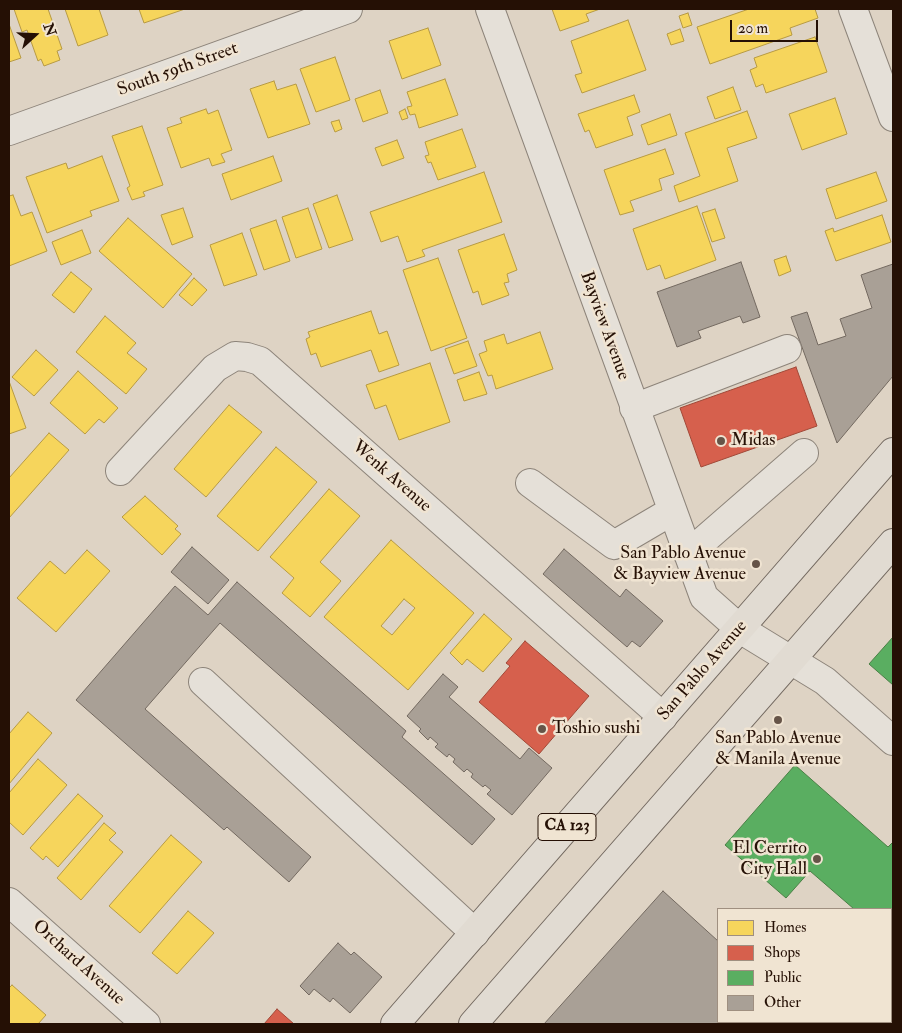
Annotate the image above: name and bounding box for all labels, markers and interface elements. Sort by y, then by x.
north arrow [10,10,60,60]
scale bar [732,10,820,42]
text: 20 m [738,19,768,38]
text: N [39,21,60,38]
street label: South 59th Street [115,38,241,102]
street label: Bayview Avenue [574,269,634,383]
place label: Midas [731,430,776,452]
marker: Midas [715,435,727,447]
street label: Wenk Avenue [347,437,435,517]
place label: San Pablo Avenue & Bayview Avenue [613,543,746,586]
marker: San Pablo Avenue & Bayview Avenue [750,558,762,570]
street label: San Pablo Avenue [654,616,752,726]
marker: San Pablo Avenue & Manila Avenue [772,714,784,726]
place label: Toshio sushi [552,718,640,740]
marker: Toshio sushi [536,723,548,735]
place label: San Pablo Avenue & Manila Avenue [715,728,841,771]
road number: CA 123 [538,814,596,840]
place label: El Cerrito City Hall [732,838,807,881]
marker: El Cerrito City Hall [811,853,823,865]
legend [717,908,892,1023]
street label: Orchard Avenue [27,916,129,1010]
text: Homes [764,918,806,937]
text: Shops [764,943,800,962]
text: Public [764,968,802,987]
text: Other [764,993,801,1012]

